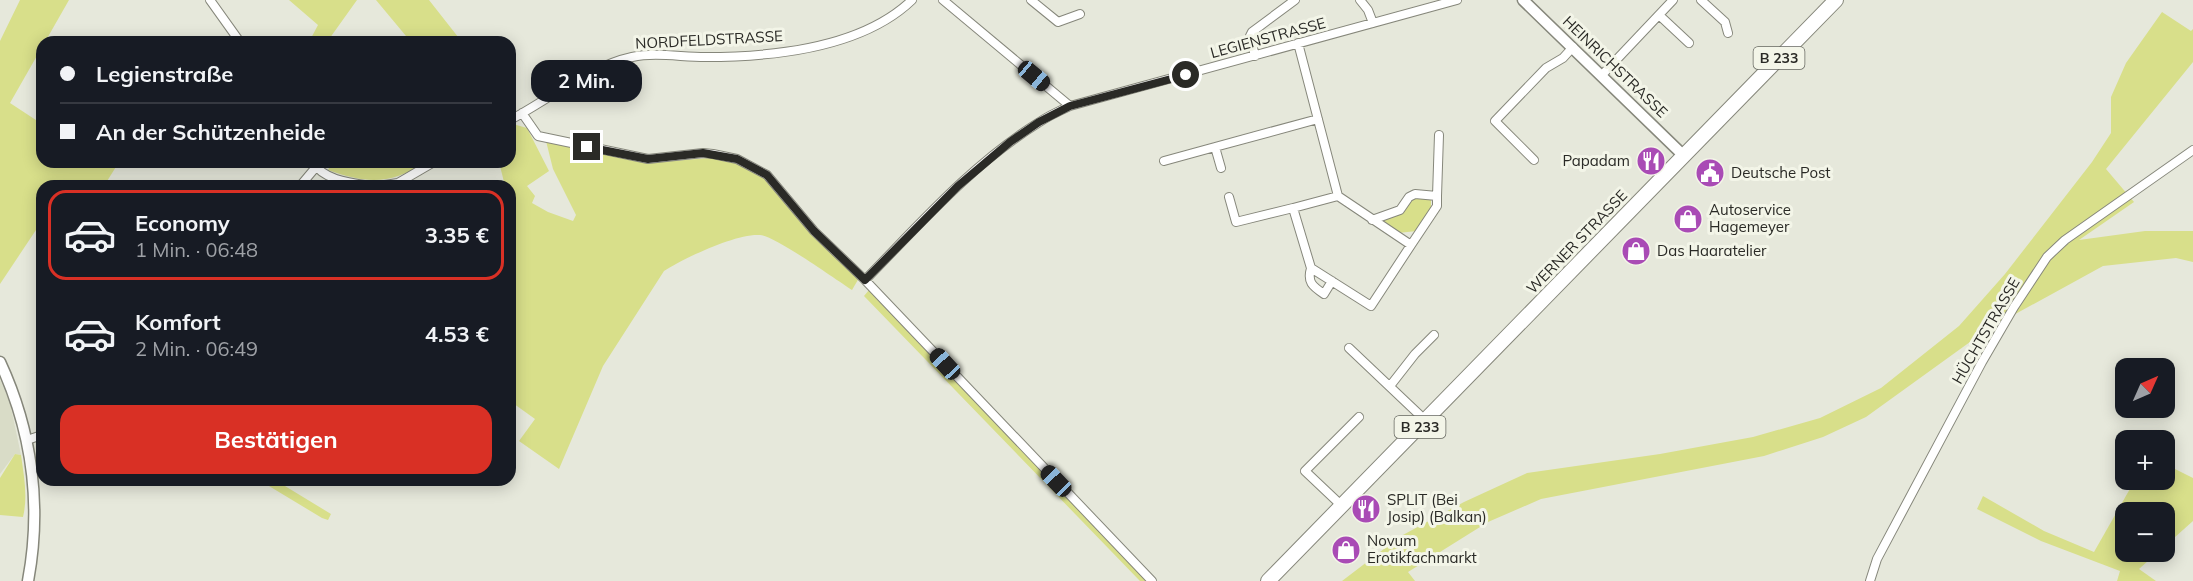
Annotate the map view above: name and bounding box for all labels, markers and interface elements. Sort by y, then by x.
street label: HEINRICHSTRASSE [1559,12,1672,122]
street label: LEGIENSTRASSE [1208,13,1328,62]
street label: NORDFELDSTRASSE [635,26,783,53]
road number: B 233 [1754,47,1804,69]
car [1014,58,1054,94]
text: Legienstraße [96,60,233,88]
callout: 2 Min. [532,60,642,102]
route start [1172,61,1199,88]
text: 2 Min. [558,68,615,93]
text: An der Schützenheide [96,118,326,146]
route end [573,133,600,160]
restaurant icon: Papadam [1635,145,1667,177]
place label: Papadam [1562,151,1630,170]
public building icon: Deutsche Post [1694,157,1726,189]
place label: Deutsche Post [1731,163,1831,182]
street label: WERNER STRASSE [1522,186,1631,298]
place label: Autoservice Hagemeyer [1709,200,1791,236]
shop icon: Autoservice Hagemeyer [1672,203,1704,235]
icon: car [63,208,117,262]
text: Economy [135,209,230,237]
text: 3.35 € [425,221,489,249]
shop icon: Das Haaratelier [1620,235,1652,267]
text: 1 Min. · 06:48 [135,237,258,262]
place label: Das Haaratelier [1657,241,1767,260]
street label: HÜCHTSTRASSE [1947,274,2024,387]
icon: car [63,307,117,361]
text: Komfort [135,308,221,336]
text: 4.53 € [425,320,489,348]
text: 2 Min. · 06:49 [135,336,258,361]
car [926,345,964,383]
north arrow [2115,358,2175,418]
map controls [2115,358,2175,562]
button: Bestätigen [60,405,492,474]
road number: B 233 [1394,416,1446,438]
button: + [2115,430,2175,490]
car [1037,462,1075,500]
place label: SPLIT (Bei Josip) (Balkan) [1387,490,1487,526]
restaurant icon: SPLIT (Bei Josip) (Balkan) [1350,493,1382,525]
button: − [2115,502,2175,562]
place label: Novum Erotikfachmarkt [1367,531,1477,567]
shop icon: Novum Erotikfachmarkt [1330,534,1362,566]

